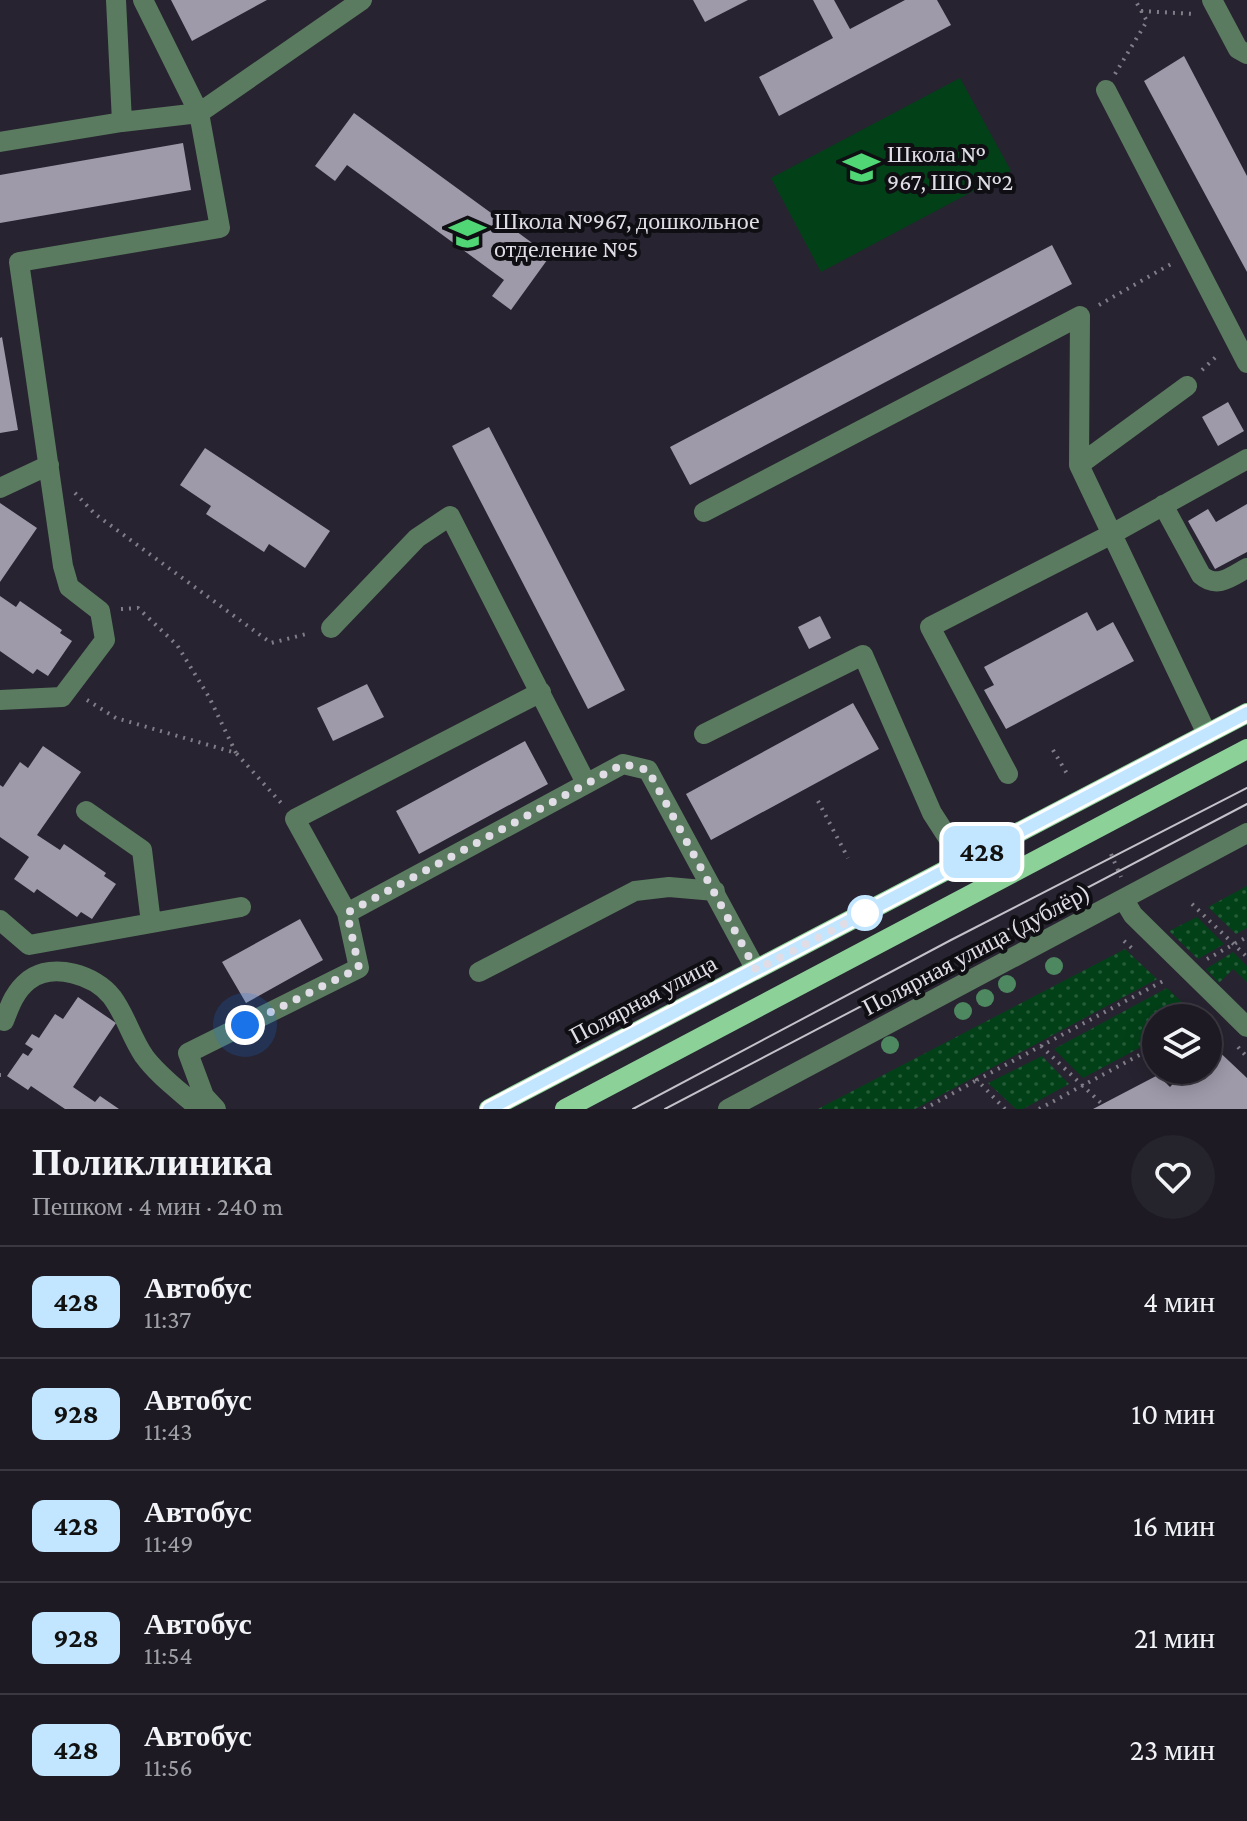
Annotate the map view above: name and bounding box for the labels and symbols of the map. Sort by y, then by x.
place label: Школа № 967, ШО №2 [887,140,1013,195]
school or university icon: Школа № 967, ШО №2 [842,148,880,186]
place label: Школа №967, дошкольное отделение №5 [494,207,760,262]
school or university icon: Школа №967, дошкольное отделение №5 [449,215,487,253]
line badge: 428 [936,826,1028,878]
street label: Полярная улица (дублёр) [858,877,1095,1021]
unlabelled marker [848,896,882,930]
street label: Полярная улица [565,949,721,1049]
your location [225,1005,265,1045]

